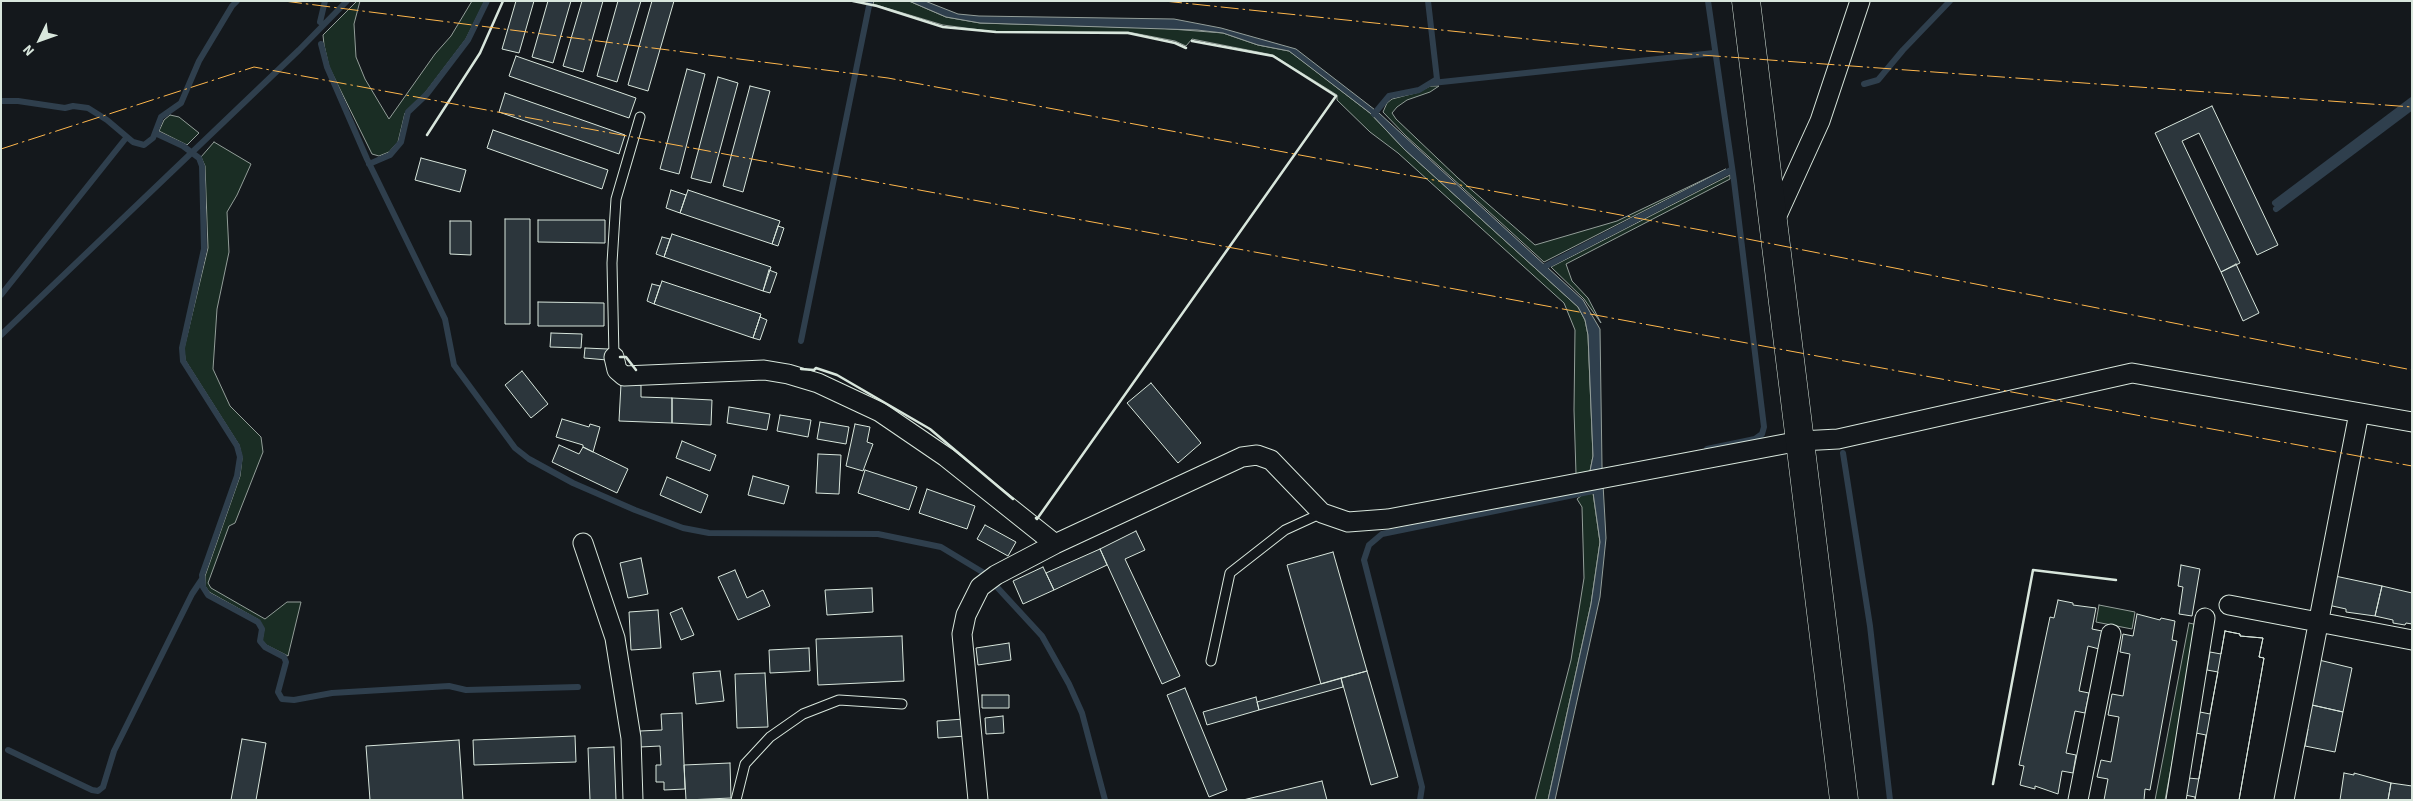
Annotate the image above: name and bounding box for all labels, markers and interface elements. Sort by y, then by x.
north arrow [15,15,65,65]
text: N [18,40,39,60]

